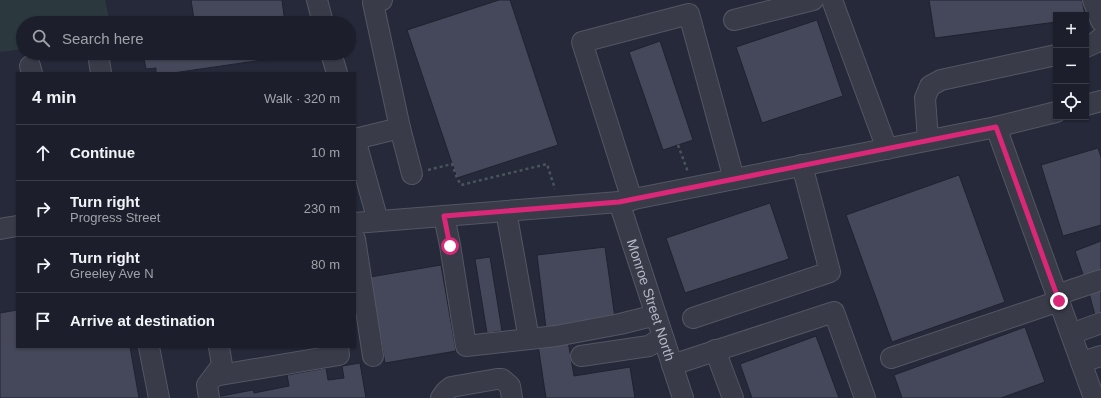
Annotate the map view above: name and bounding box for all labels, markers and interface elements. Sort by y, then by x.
map controls [1053,12,1089,120]
button: + [1053,12,1089,48]
search box [16,16,356,60]
icon: search [30,27,52,49]
text: Search here [62,30,144,47]
button: − [1053,48,1089,84]
button: locate [1053,84,1089,120]
text: 4 min [32,88,76,107]
text: Walk · 320 m [264,91,340,106]
icon: ahead [32,142,54,164]
text: Continue [70,144,135,161]
text: 10 m [311,145,340,160]
text: Turn right [70,193,140,210]
icon: right [32,198,54,220]
text: 230 m [304,201,340,216]
text: Progress Street [70,210,160,225]
route start [441,237,459,255]
street label: Monroe Street North [624,237,678,363]
text: Turn right [70,249,140,266]
icon: right [32,254,54,276]
text: 80 m [311,257,340,272]
text: Greeley Ave N [70,266,154,281]
route end [1050,292,1068,310]
icon: arrive [32,310,54,332]
text: Arrive at destination [70,312,215,329]

